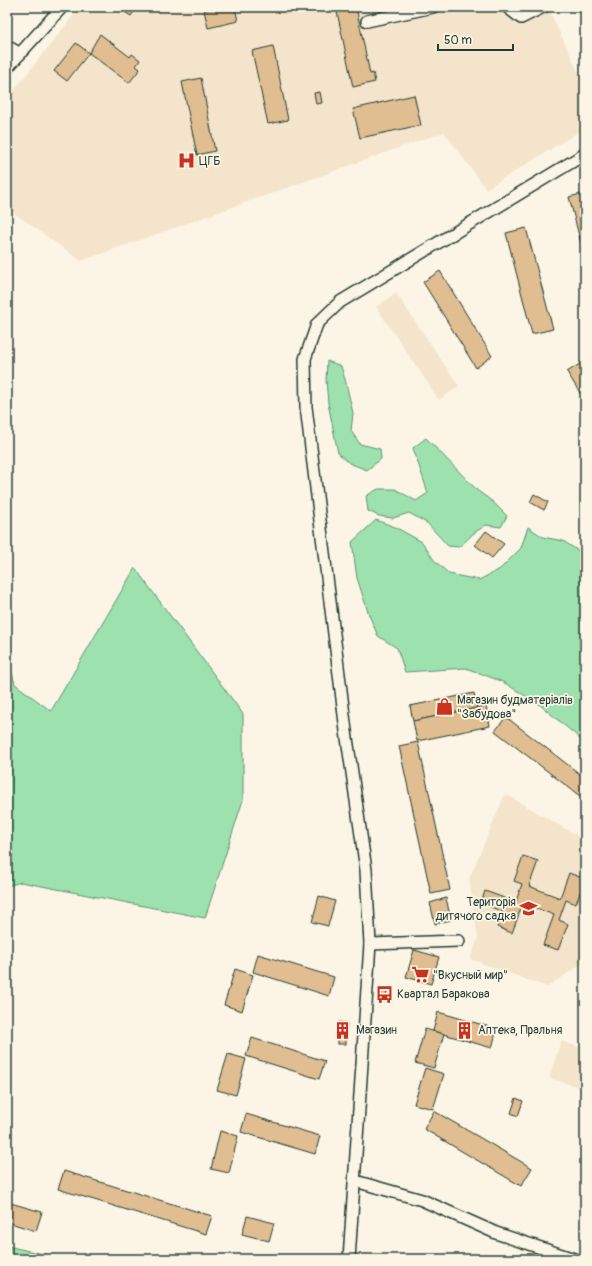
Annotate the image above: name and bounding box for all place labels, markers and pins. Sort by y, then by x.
hospital icon: ЦГБ [176,151,196,171]
place label: ЦГБ [199,154,220,169]
place label: Магазин будматеріалів "Забудова" [457,693,573,722]
shop icon: Магазин будматеріалів "Забудова" [434,697,454,717]
place label: Територія дитячого садка [436,895,516,924]
school or university icon: Територія дитячого садка [519,899,539,919]
supermarket icon: "Вкусный мир" [410,965,430,985]
place label: "Вкусный мир" [433,968,508,983]
bus stop icon: Квартал Баракова [374,984,394,1004]
place label: Квартал Баракова [397,987,490,1002]
building icon: Магазин [333,1020,353,1040]
building icon: Аптека, Пральня [455,1020,475,1040]
place label: Магазин [356,1023,397,1038]
place label: Аптека, Пральня [478,1023,563,1038]

